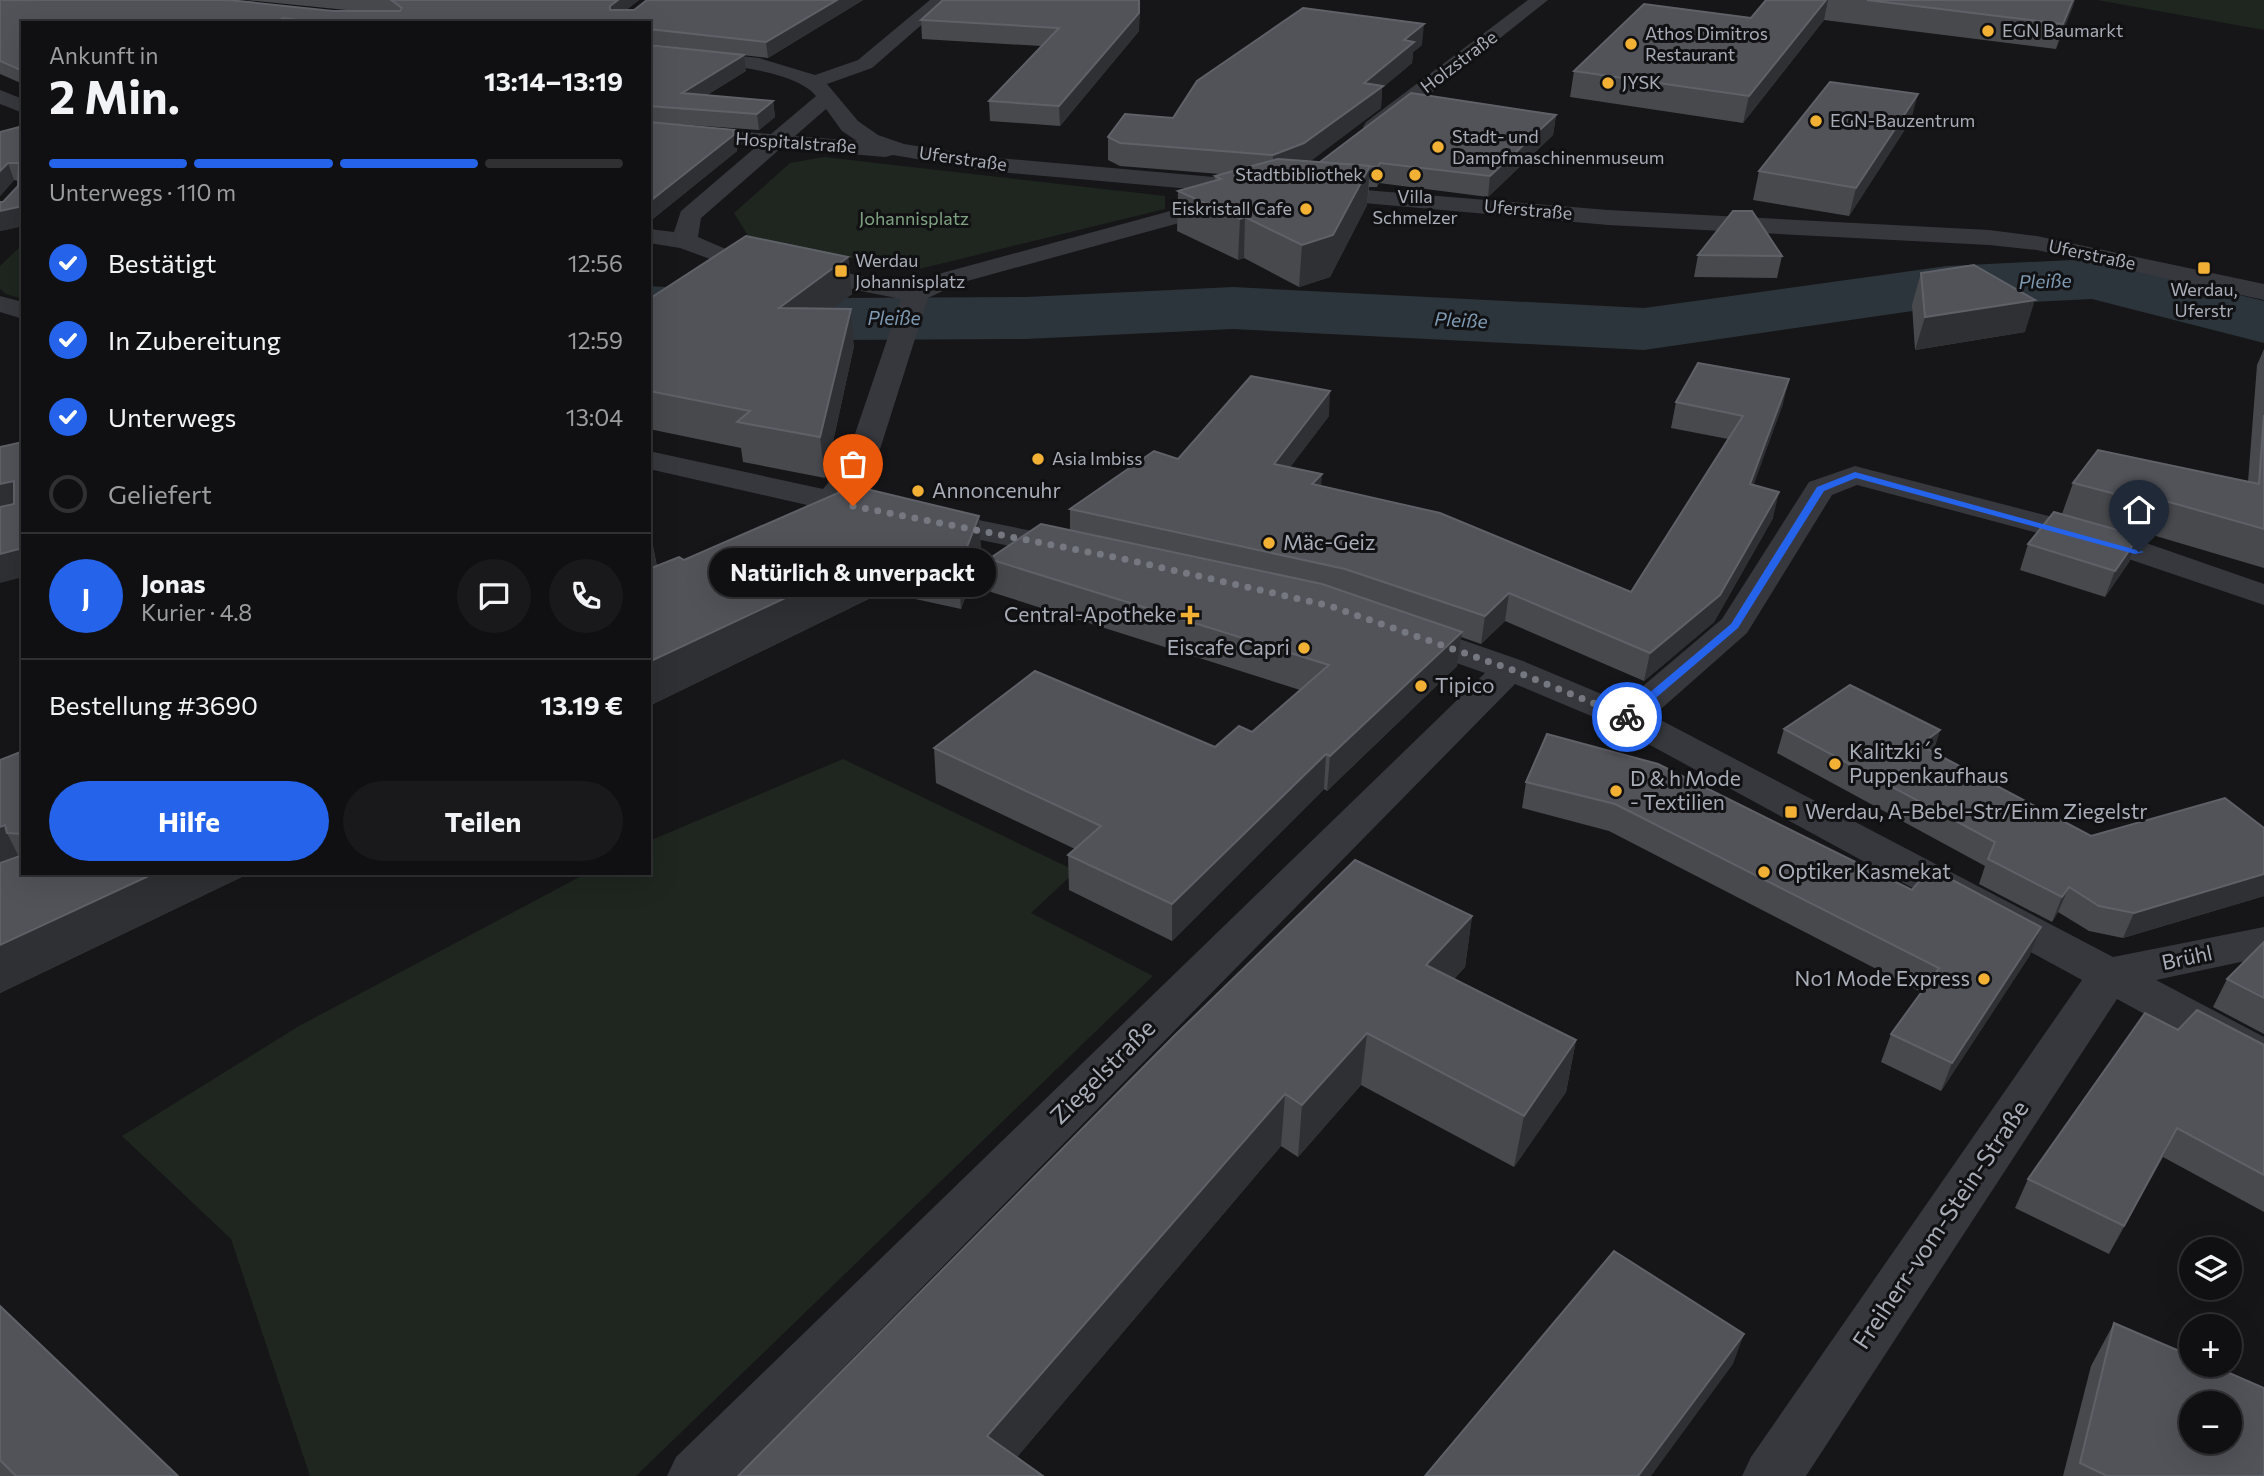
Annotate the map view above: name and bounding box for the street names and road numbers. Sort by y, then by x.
street label: Holzstraße [1416,25,1501,97]
street label: Hospitalstraße [735,127,857,157]
street label: Uferstraße [918,141,1009,175]
street label: Uferstraße [1483,194,1573,224]
street label: Uferstraße [2047,234,2138,274]
street label: Brühl [2159,939,2214,974]
street label: Ziegelstraße [1044,1013,1160,1129]
street label: Freiherr-vom-Stein-Straße [1846,1094,2034,1354]

